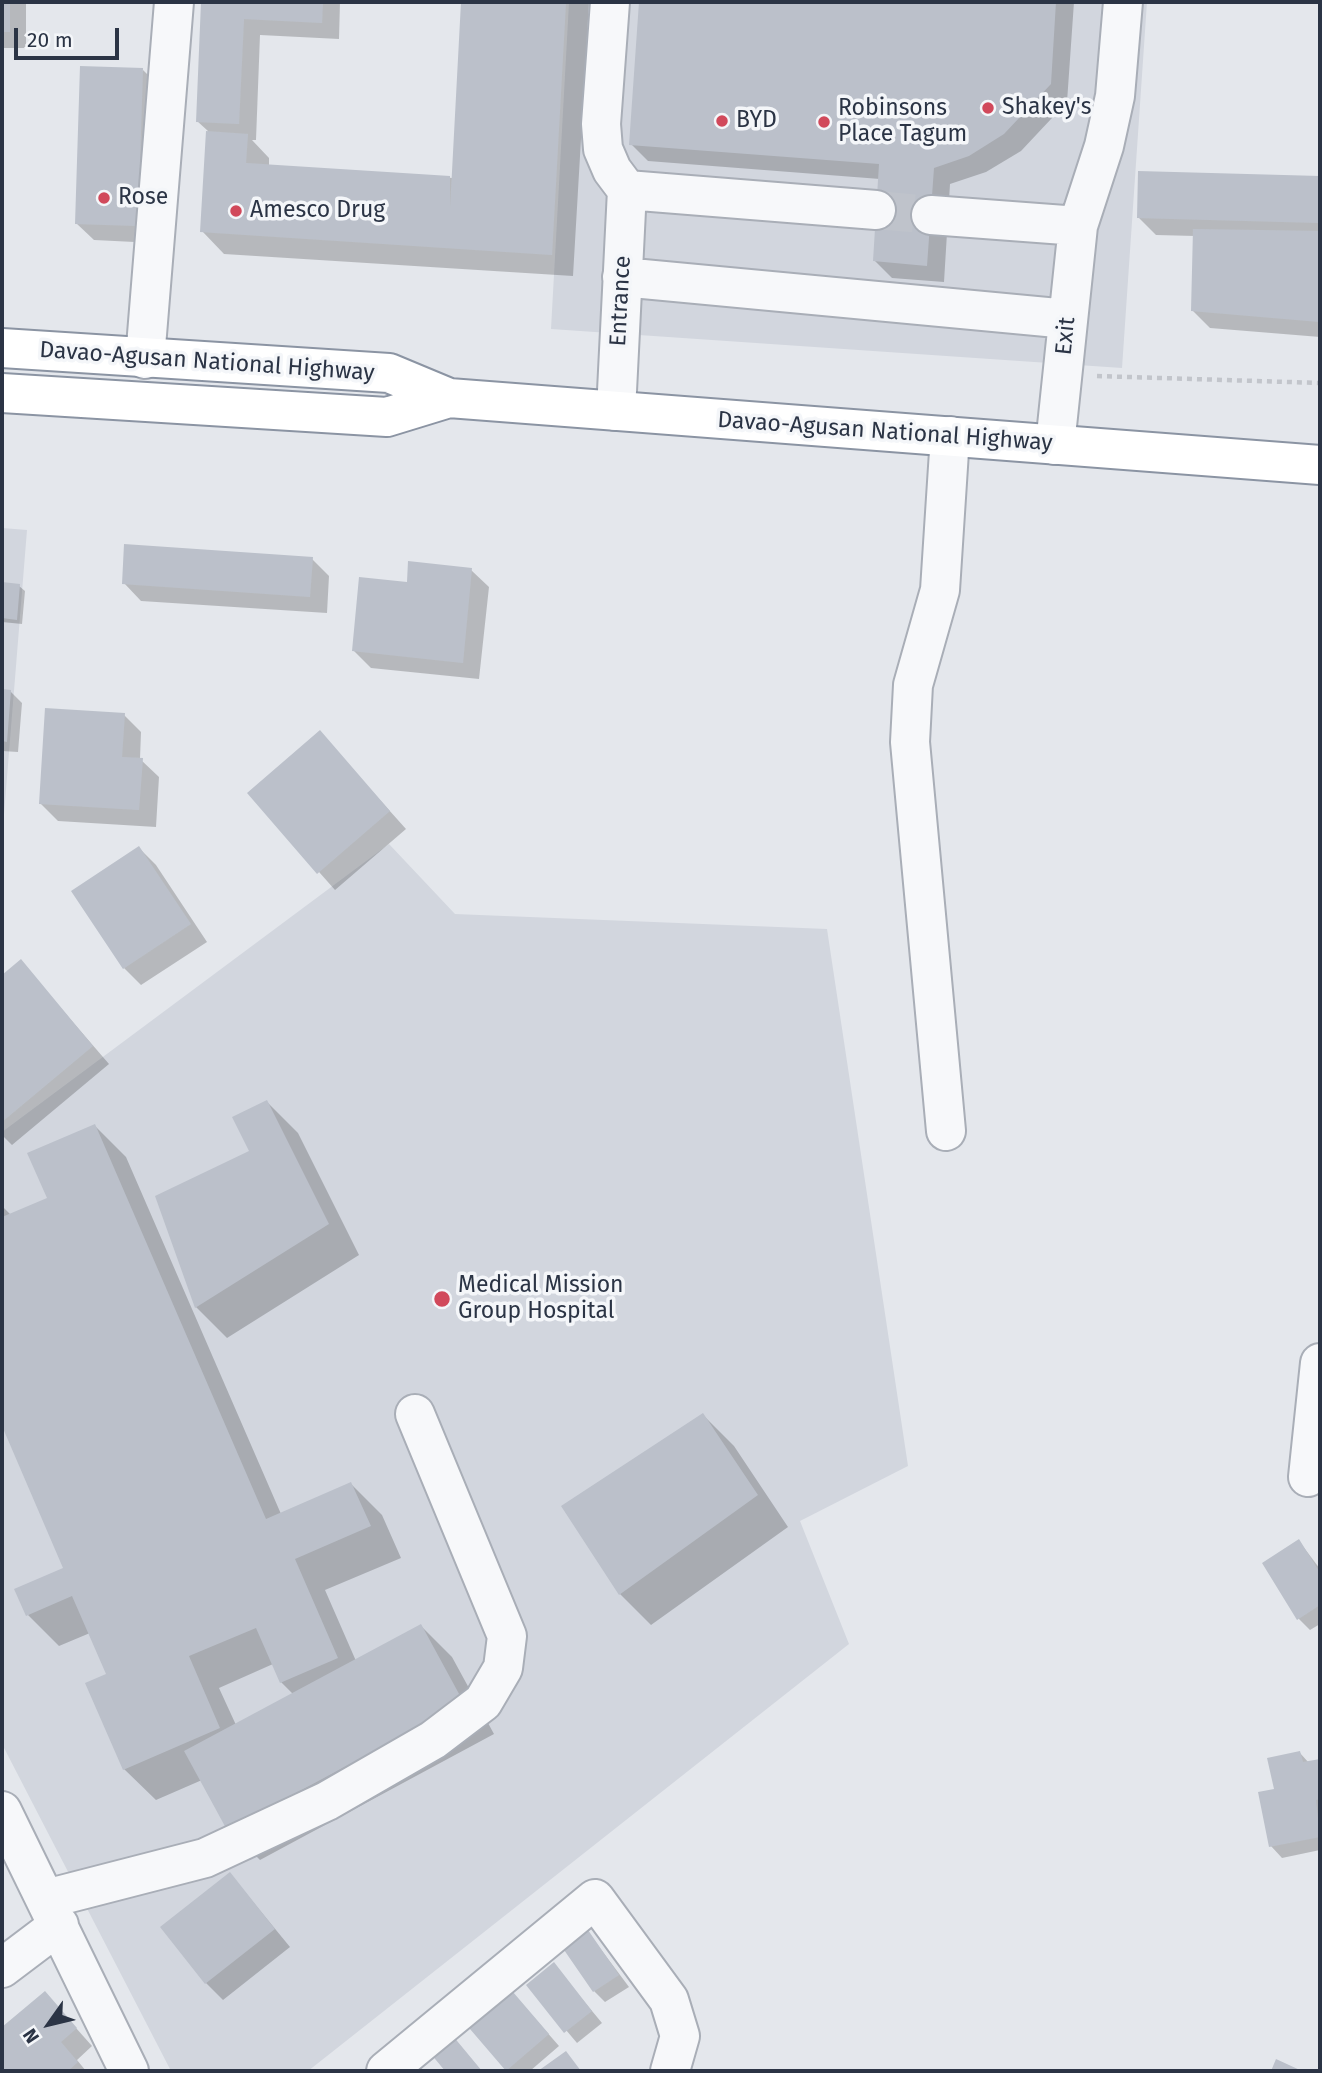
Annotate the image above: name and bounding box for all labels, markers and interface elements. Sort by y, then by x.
scale bar [18,14,122,58]
text: 20 m [27,27,73,53]
place label: Shakey's [1002,94,1091,122]
place label: Robinsons Place Tagum [838,95,967,149]
marker: Shakey's [980,100,996,116]
place label: BYD [736,107,777,135]
marker: BYD [714,113,730,129]
marker: Robinsons Place Tagum [816,114,832,130]
place label: Rose [118,184,168,212]
marker: Rose [96,190,112,206]
place label: Amesco Drug [250,197,385,225]
marker: Amesco Drug [228,203,244,219]
street label: Entrance [605,255,637,347]
street label: Exit [1050,316,1082,356]
street label: Davao-Agusan National Highway [39,337,375,387]
street label: Davao-Agusan National Highway [717,407,1053,457]
place label: Medical Mission Group Hospital [458,1272,624,1326]
marker: Medical Mission Group Hospital [432,1289,452,1309]
north arrow [14,1989,84,2059]
text: N [18,2024,44,2048]

